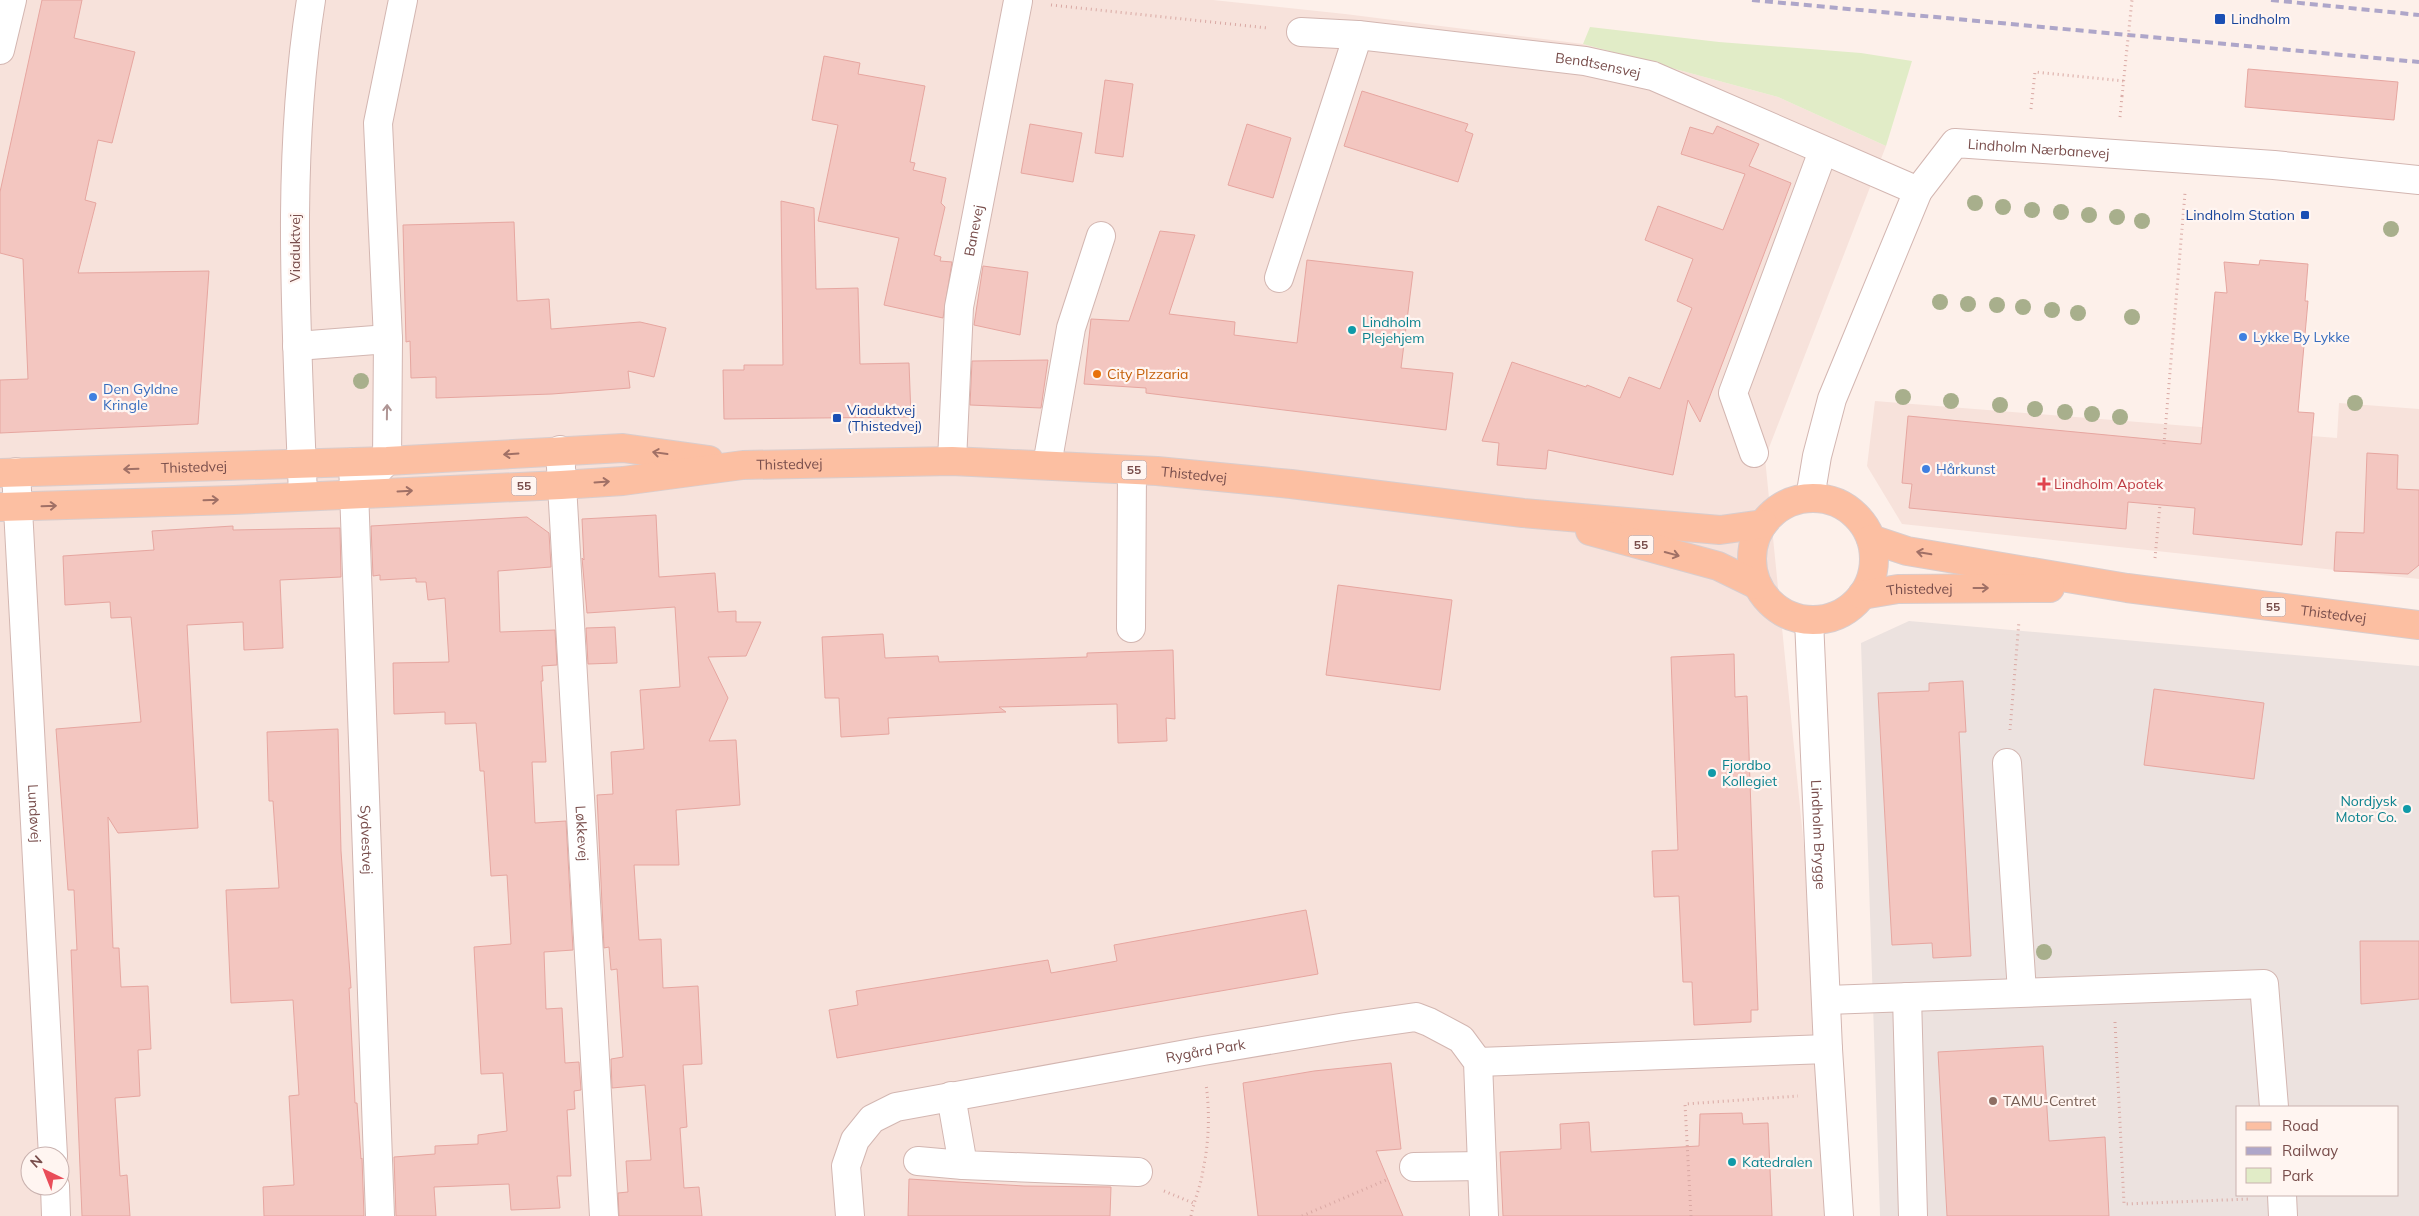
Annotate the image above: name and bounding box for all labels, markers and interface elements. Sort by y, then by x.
place label: Lindholm [2231,10,2290,28]
marker: Lindholm [2213,12,2227,26]
street label: Bendtsensvej [1554,49,1642,82]
street label: Lindholm Nærbanevej [1967,135,2110,163]
street label: Banevej [960,203,987,258]
place label: Lindholm Station [2186,206,2295,224]
marker: Lindholm Station [2299,209,2311,221]
street label: Viaduktvej [286,214,304,282]
place label: Lindholm Plejehjem [1362,313,1424,347]
marker: Lindholm Plejehjem [1346,324,1358,336]
place label: Lykke By Lykke [2253,328,2350,346]
marker: Lykke By Lykke [2237,331,2249,343]
place label: City PIzzaria [1107,365,1188,383]
marker: City PIzzaria [1091,368,1103,380]
place label: Den Gyldne Kringle [103,380,178,414]
marker: Den Gyldne Kringle [87,391,99,403]
place label: Viaduktvej (Thistedvej) [847,401,922,435]
one-way arrow [382,404,392,420]
marker: Viaduktvej (Thistedvej) [831,412,843,424]
one-way arrow [652,448,668,458]
one-way arrow [503,449,519,458]
street label: Thistedvej [756,454,823,474]
street label: Thistedvej [161,457,227,477]
road number: 55 [1122,460,1146,480]
place label: Hårkunst [1936,460,1996,478]
street label: Thistedvej [1160,462,1228,487]
marker: Hårkunst [1920,463,1932,475]
one-way arrow [123,464,140,474]
place label: Lindholm Apotek [2054,475,2164,493]
road number: 55 [512,476,536,496]
one-way arrow [594,478,610,487]
marker: Lindholm Apotek [2038,478,2050,490]
one-way arrow [396,487,412,496]
one-way arrow [203,496,219,505]
one-way arrow [40,501,56,510]
road number: 55 [1628,536,1654,554]
one-way arrow [1916,548,1932,558]
one-way arrow [1663,549,1679,559]
street label: Thistedvej [1885,580,1953,600]
one-way arrow [1972,583,1988,593]
road number: 55 [2260,598,2286,616]
street label: Thistedvej [2299,601,2367,627]
place label: Fjordbo Kollegiet [1722,756,1777,790]
marker: Fjordbo Kollegiet [1706,767,1718,779]
street label: Lindholm Brygge [1807,779,1830,890]
street label: Lundøvej [24,784,45,843]
place label: Nordjysk Motor Co. [2336,792,2398,826]
marker: Nordjysk Motor Co. [2401,803,2413,815]
street label: Sydvestvej [356,805,377,875]
street label: Løkkevej [571,805,593,862]
street label: Rygård Park [1164,1035,1247,1067]
place label: TAMU-Centret [2003,1092,2096,1110]
marker: TAMU-Centret [1987,1095,1999,1107]
legend [2236,1106,2399,1196]
text: Road [2282,1116,2319,1135]
text: Railway [2282,1141,2338,1160]
north arrow [20,1146,70,1196]
text: N [26,1151,46,1172]
place label: Katedralen [1742,1153,1813,1171]
marker: Katedralen [1726,1156,1738,1168]
text: Park [2282,1166,2314,1185]

